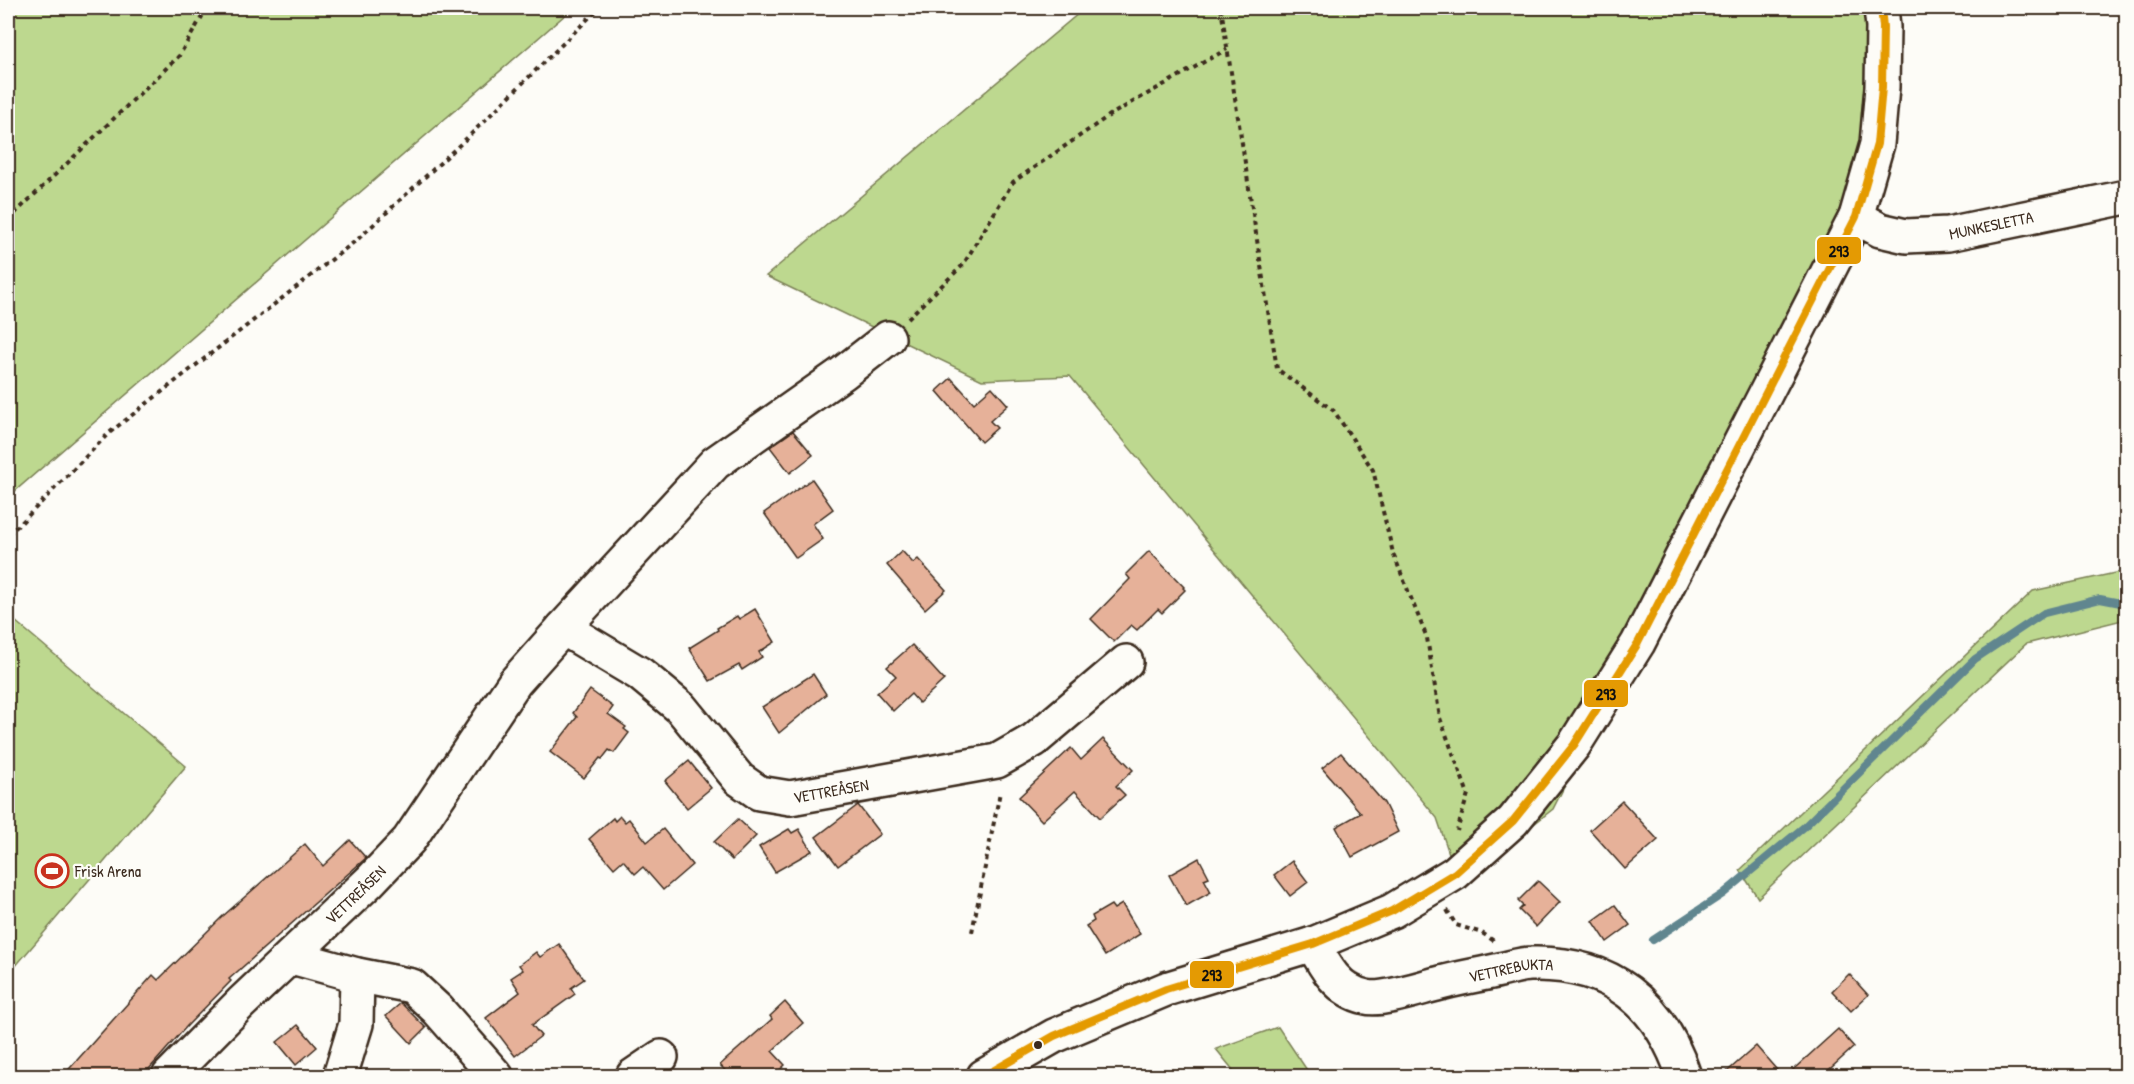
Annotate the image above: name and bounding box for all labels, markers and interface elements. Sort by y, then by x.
street label: MUNKESLETTA [1947,206,2035,245]
line badge: 293 [1816,236,1862,265]
text: 293 [1829,240,1849,262]
line badge: 293 [1583,679,1629,708]
text: 293 [1596,683,1616,705]
street label: VETTREÅSEN [791,773,870,808]
sports icon: Frisk Arena [34,853,70,889]
place label: Frisk Arena [74,860,141,882]
street label: VETTREÅSEN [320,860,390,929]
street label: VETTREBUKTA [1467,953,1554,987]
line badge: 293 [1189,960,1235,989]
text: 293 [1202,964,1222,986]
unlabelled marker [1032,1039,1044,1051]

